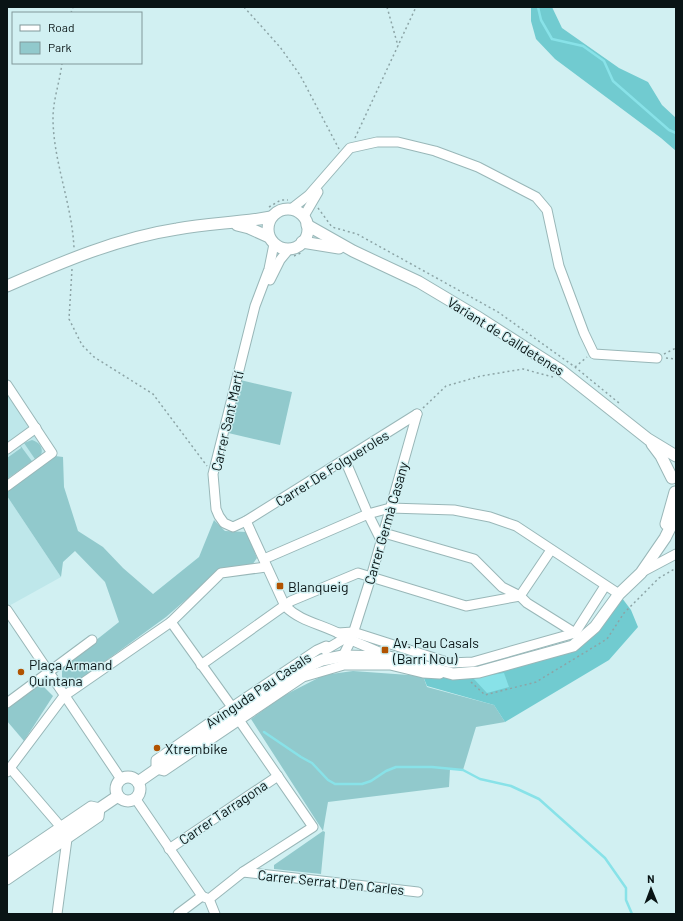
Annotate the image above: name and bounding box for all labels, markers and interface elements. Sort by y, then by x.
legend [12,12,142,64]
text: Road [48,20,75,34]
text: Park [48,40,72,54]
street label: Variant de Calldetenes [444,293,568,379]
street label: Carrer Sant Martí [207,369,247,473]
street label: Carrer De Folgueroles [272,426,392,510]
street label: Carrer Germà Casany [360,459,412,586]
place label: Blanqueig [288,578,348,595]
marker: Blanqueig [275,581,285,591]
place label: Av. Pau Casals (Barri Nou) [392,634,479,667]
marker: Av. Pau Casals (Barri Nou) [380,645,390,655]
street label: Avinguda Pau Casals [202,648,314,732]
place label: Plaça Armand Quintana [29,656,112,689]
marker: Plaça Armand Quintana [16,667,26,677]
place label: Xtrembike [165,740,228,757]
marker: Xtrembike [152,743,162,753]
street label: Carrer Tarragona [176,776,270,848]
street label: Carrer Serrat D'en Carles [257,866,405,898]
north arrow [631,869,671,909]
text: N [647,872,655,885]

